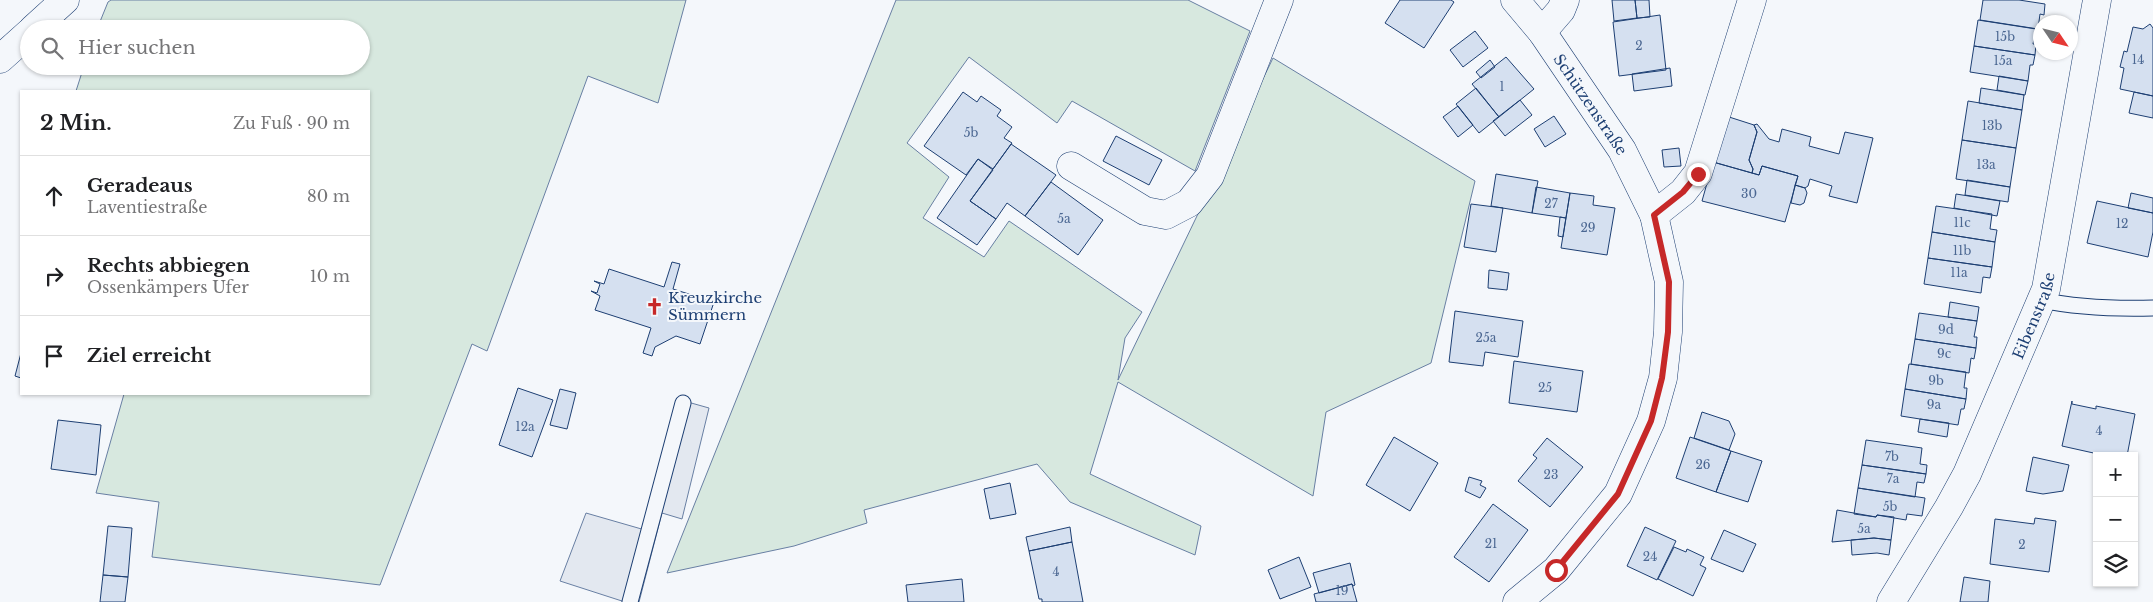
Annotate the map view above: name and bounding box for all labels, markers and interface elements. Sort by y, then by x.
north arrow [2033,15,2078,60]
search box [20,20,370,75]
house number: 15b [1995,29,2015,44]
icon: search [38,34,66,62]
text: Hier suchen [78,36,196,59]
house number: 2 [1635,38,1643,53]
street label: Schützenstraße [1550,50,1632,158]
house number: 14 [2132,52,2144,67]
house number: 15a [1994,53,2013,68]
house number: 1 [1499,79,1505,94]
text: 2 Min. [40,110,112,136]
text: Zu Fuß · 90 m [233,113,350,133]
house number: 13b [1982,118,2002,133]
house number: 5b [964,125,978,140]
house number: 13a [1976,157,1996,172]
route end [1687,163,1710,186]
text: Geradeaus [87,174,193,197]
icon: ahead [40,182,68,210]
text: 80 m [307,186,350,206]
house number: 30 [1741,186,1757,201]
house number: 27 [1544,196,1559,211]
text: Laventiestraße [87,197,207,217]
house number: 5a [1057,211,1071,226]
house number: 11c [1953,215,1971,230]
house number: 12 [2116,216,2128,231]
house number: 29 [1580,220,1596,235]
house number: 11b [1953,243,1971,258]
text: Rechts abbiegen [87,254,250,277]
icon: right [40,262,68,290]
house number: 11a [1950,265,1968,280]
text: 10 m [310,266,350,286]
street label: Eibenstraße [2008,271,2058,362]
text: Ossenkämpers Ufer [87,277,249,297]
place label: Kreuzkirche Sümmern [668,288,762,324]
church icon: Kreuzkirche Sümmern [644,296,664,316]
house number: 9d [1938,322,1954,337]
house number: 25a [1476,330,1497,345]
icon: arrive [40,342,68,370]
text: Ziel erreicht [87,344,211,367]
house number: 9c [1937,346,1952,361]
house number: 9b [1928,373,1944,388]
house number: 25 [1538,380,1552,395]
house number: 9a [1927,397,1942,412]
house number: 12a [515,419,535,434]
house number: 4 [2095,423,2103,438]
house number: 7b [1885,449,1899,464]
map controls [2093,452,2138,587]
button: + [2093,452,2138,497]
house number: 26 [1695,457,1711,472]
house number: 23 [1544,467,1558,482]
house number: 7a [1887,471,1900,486]
button: − [2093,497,2138,542]
house number: 5b [1883,499,1897,514]
house number: 5a [1857,521,1871,536]
house number: 21 [1485,536,1497,551]
house number: 2 [2018,537,2026,552]
button: layers [2093,542,2138,587]
house number: 24 [1643,549,1657,564]
route start [1545,559,1568,582]
house number: 4 [1052,564,1060,579]
house number: 19 [1335,583,1349,598]

